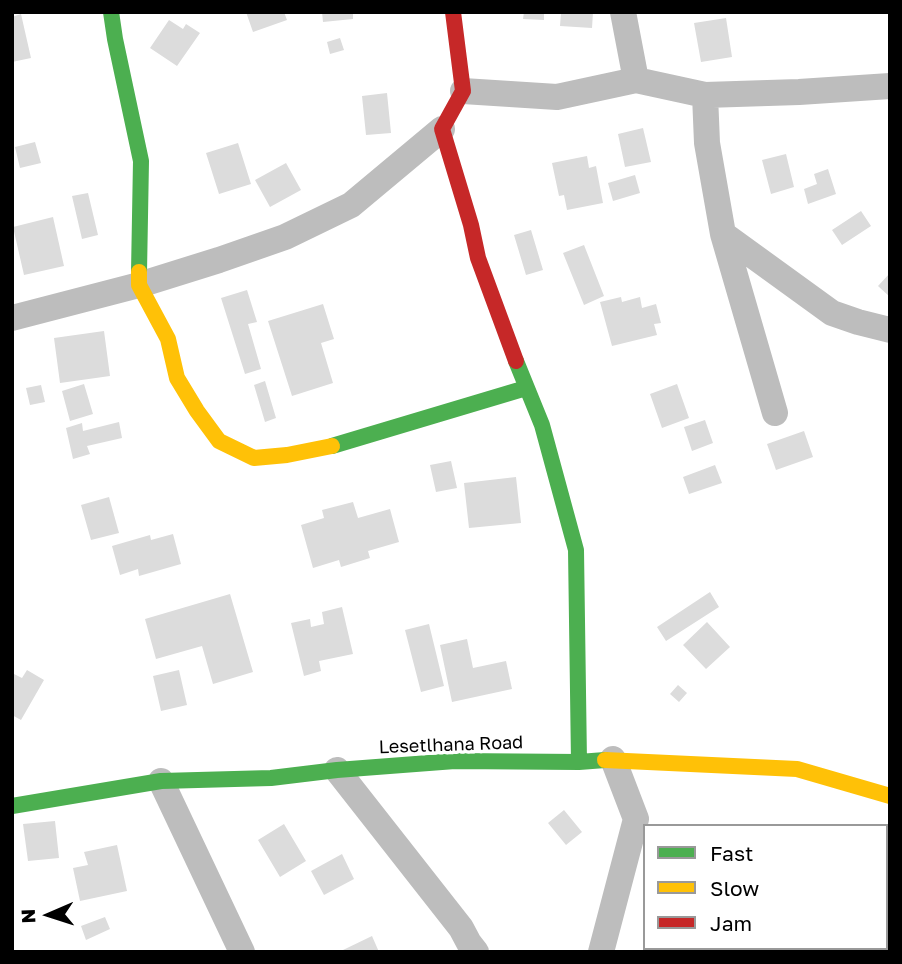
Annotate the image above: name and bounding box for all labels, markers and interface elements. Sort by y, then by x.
street label: Lesetlhana Road [378,732,524,758]
legend [643,824,888,950]
text: Fast [710,840,753,866]
text: Slow [710,875,759,901]
north arrow [14,880,84,950]
text: N [16,908,39,924]
text: Jam [710,910,752,936]

